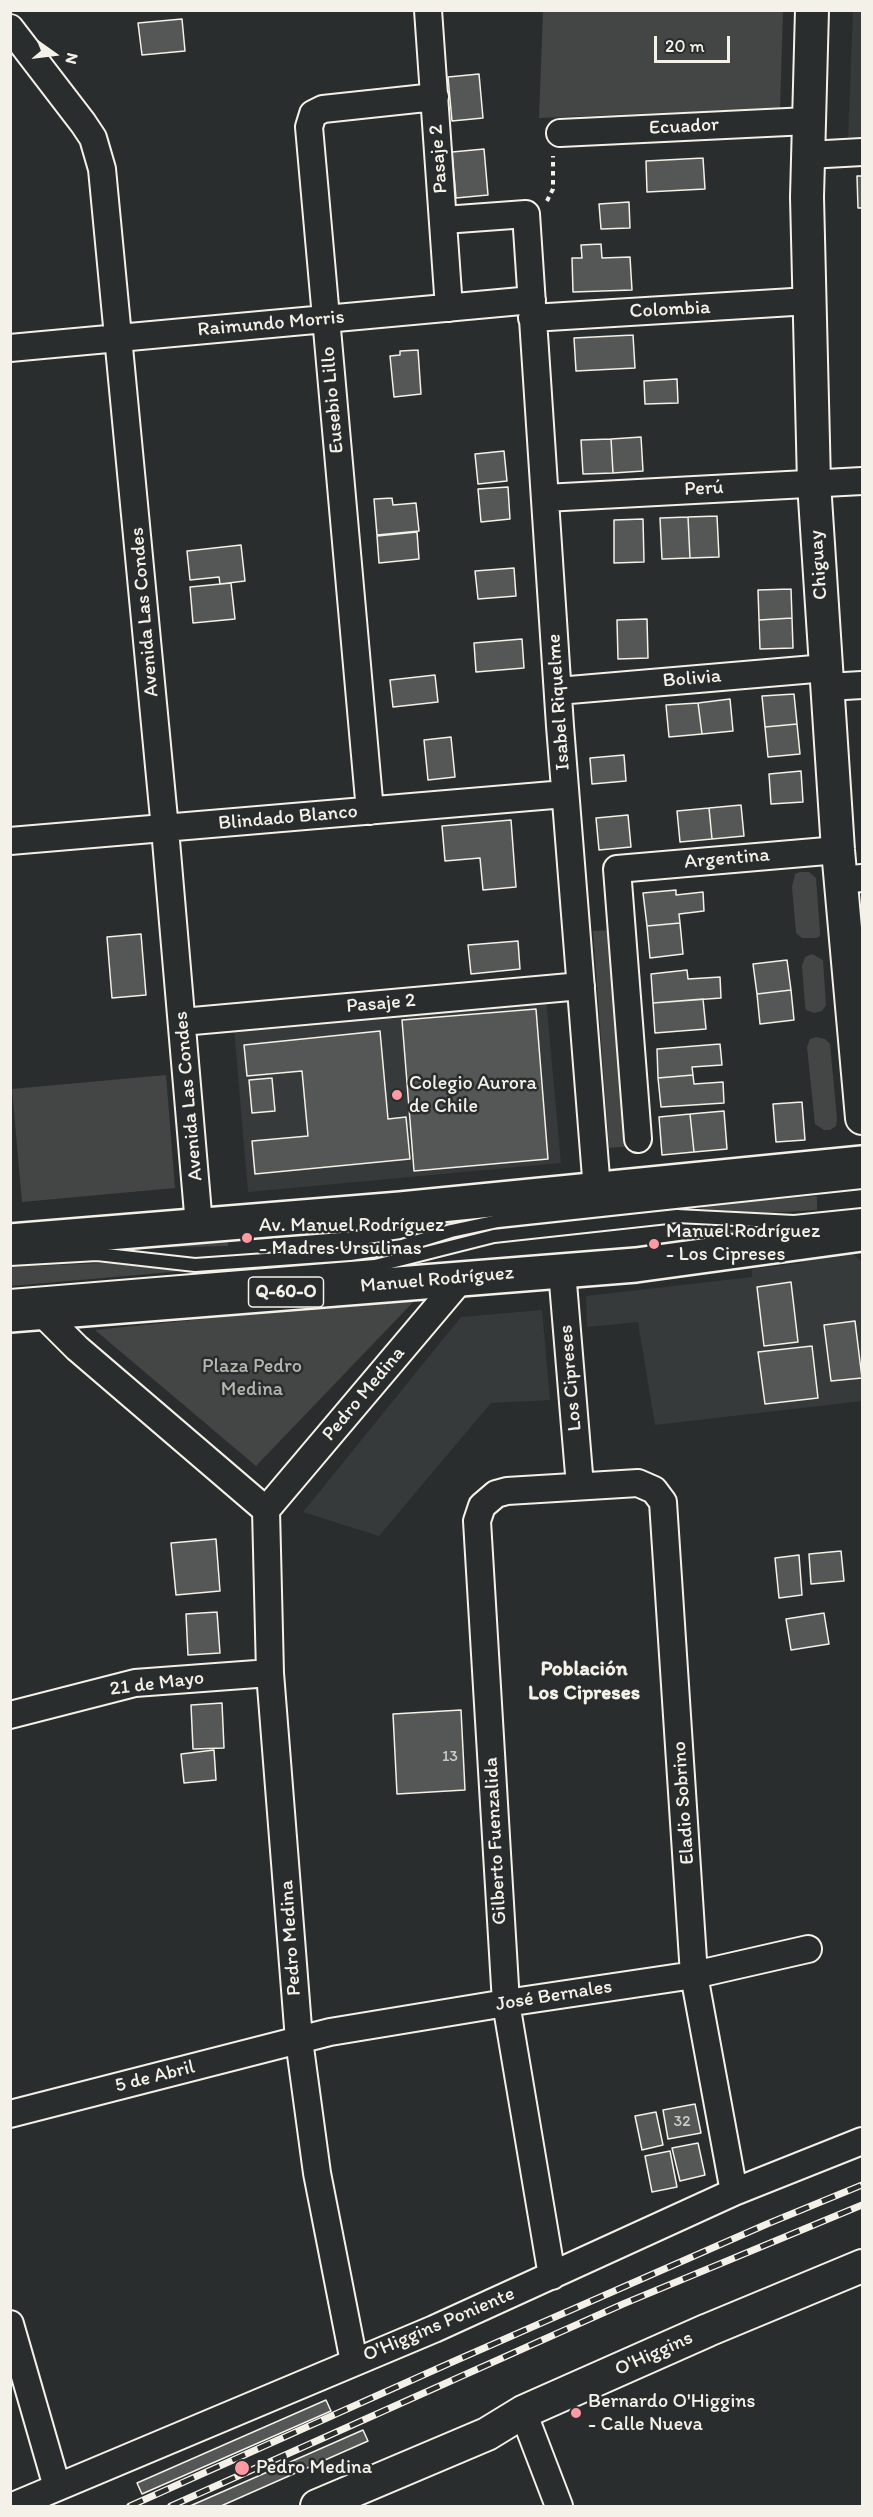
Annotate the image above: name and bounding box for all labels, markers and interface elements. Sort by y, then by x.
north arrow [24,24,84,84]
scale bar [657,24,734,62]
text: 20 m [665,35,705,57]
text: N [61,51,82,66]
street label: Ecuador [648,113,720,141]
street label: Pasaje 2 [425,123,453,195]
street label: Colombia [629,296,711,324]
street label: Raimundo Morris [197,306,345,342]
street label: Eusebio Lillo [316,345,350,455]
street label: Perú [684,476,724,502]
street label: Avenida Las Condes [126,526,164,698]
street label: Chiguay [805,529,833,601]
street label: Isabel Riquelme [542,633,576,771]
street label: Bolivia [662,664,722,694]
street label: Blindado Blanco [217,800,359,836]
street label: Argentina [683,843,771,875]
street label: Pasaje 2 [345,989,417,1019]
street label: Avenida Las Condes [170,1010,208,1182]
place label: Colegio Aurora de Chile [409,1072,537,1119]
marker: Colegio Aurora de Chile [390,1088,404,1102]
place label: Av. Manuel Rodríguez - Madres Ursulinas [259,1214,444,1261]
place label: Manuel Rodríguez - Los Cipreses [666,1220,820,1267]
marker: Av. Manuel Rodríguez - Madres Ursulinas [240,1231,254,1245]
marker: Manuel Rodríguez - Los Cipreses [647,1237,661,1251]
street label: Manuel Rodríguez [359,1261,515,1299]
road number: Q-60-O [248,1277,324,1307]
street label: Los Cipreses [554,1324,588,1432]
street label: Pedro Medina [318,1342,410,1446]
park label: Plaza Pedro Medina [202,1355,302,1402]
district label: Población Los Cipreses [528,1657,640,1707]
street label: 21 de Mayo [109,1666,205,1702]
street label: Eladio Sobrino [668,1740,700,1866]
house number: 13 [442,1747,458,1767]
street label: Gilberto Fuenzalida [480,1757,512,1925]
street label: Pedro Medina [275,1879,307,1997]
street label: José Bernales [494,1975,614,2017]
street label: 5 de Abril [113,2055,197,2099]
house number: 32 [673,2112,691,2132]
street label: O'Higgins Poniente [360,2282,518,2368]
street label: O'Higgins [611,2326,697,2382]
place label: Bernardo O'Higgins - Calle Nueva [588,2390,756,2437]
marker: Bernardo O'Higgins - Calle Nueva [569,2406,583,2420]
place label: Pedro Medina [256,2456,372,2480]
marker: Pedro Medina [233,2459,251,2477]

